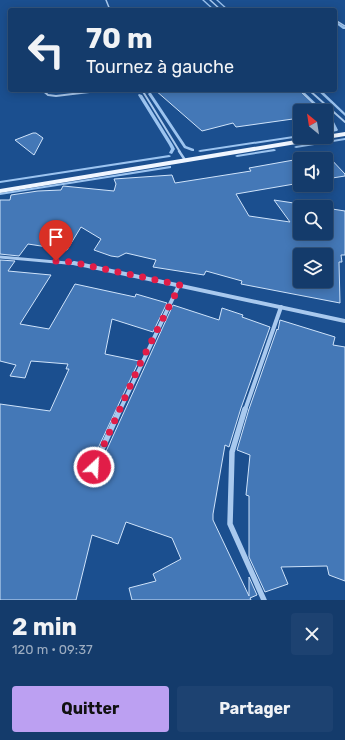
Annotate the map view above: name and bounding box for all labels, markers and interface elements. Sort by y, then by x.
text: 70 m [86,22,153,55]
icon: left [20,24,72,76]
text: Tournez à gauche [86,56,234,78]
north arrow [293,104,333,144]
map controls [293,104,333,288]
button: sound [293,152,333,192]
button: search [293,200,333,240]
pin [39,220,73,261]
icon: arrive [45,226,67,248]
button: layers [293,248,333,288]
position arrow [73,446,115,488]
text: 2 min [12,613,77,641]
button: close [291,613,333,655]
text: 120 m · 09:37 [12,642,93,657]
button: Quitter [12,686,169,732]
button: Partager [177,686,333,732]

